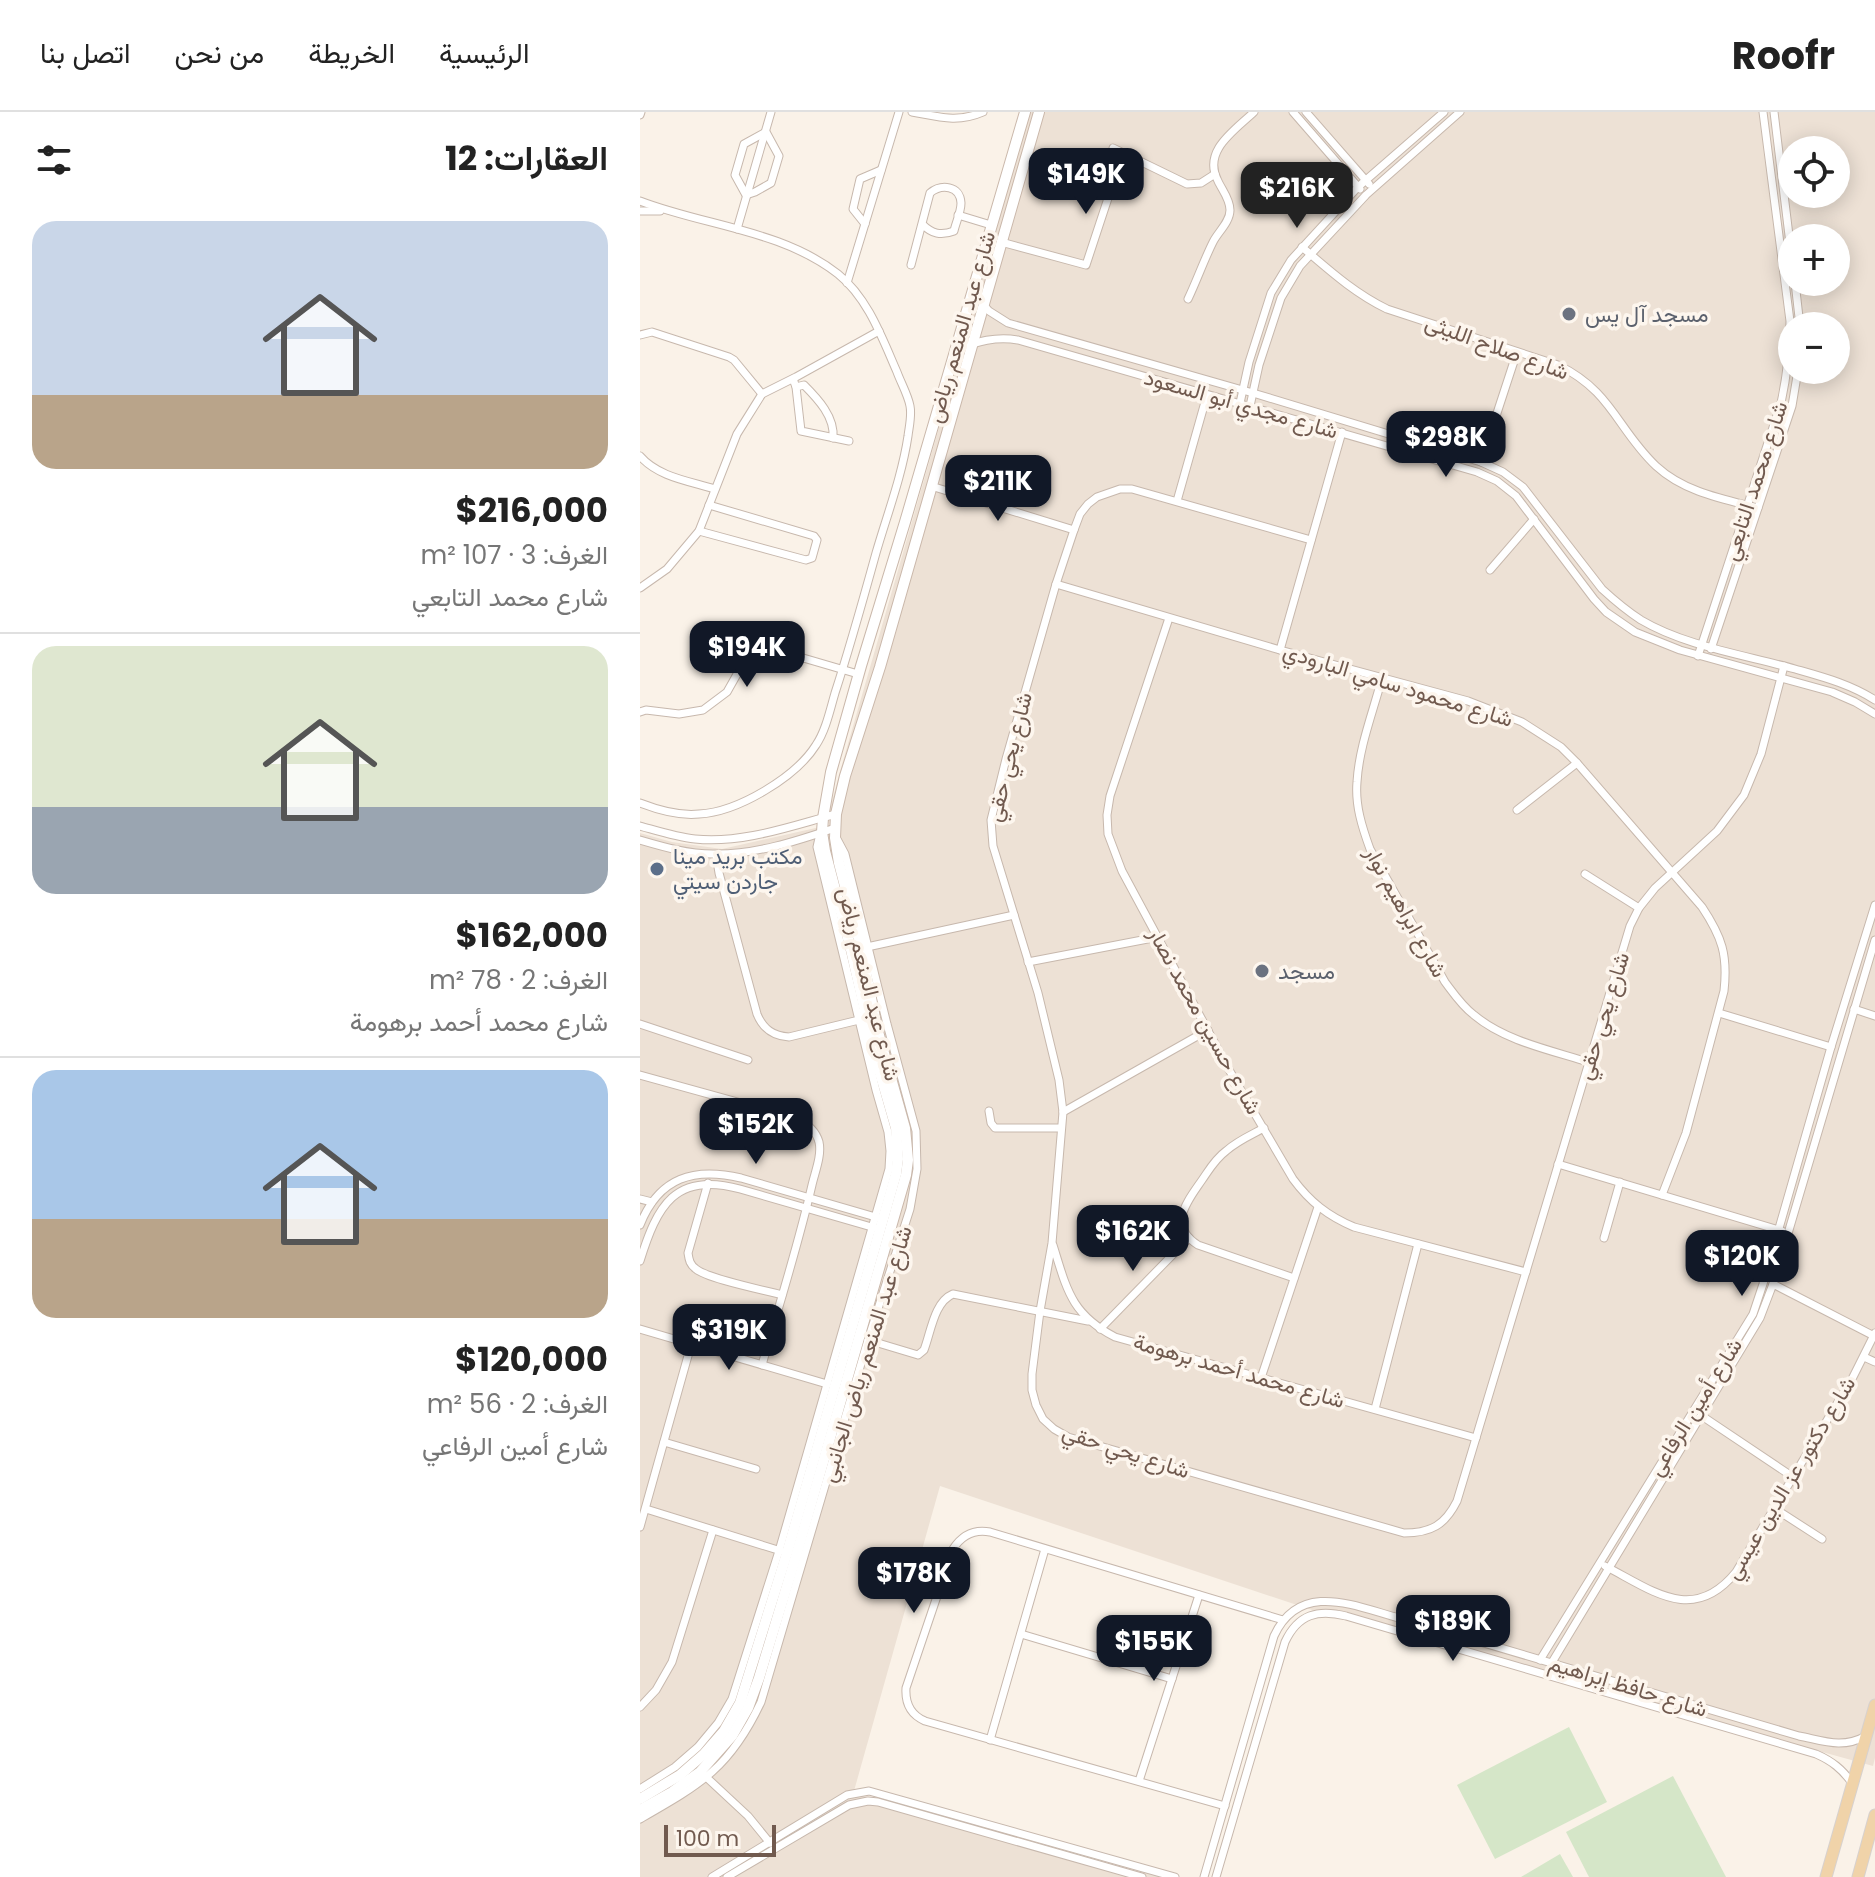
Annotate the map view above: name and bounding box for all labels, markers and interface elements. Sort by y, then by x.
text: Roofr [1732,29,1835,82]
text: اتصل بنا [40,34,130,73]
text: من نحن [174,34,264,73]
text: الخريطة [308,34,395,73]
text: الرئيسية [439,34,529,73]
text: العقارات: 12 [445,134,608,182]
map controls [1778,136,1850,384]
button: locate [1778,136,1850,208]
icon: filters [32,138,76,182]
pin: $149K [1030,148,1142,216]
text: $149K [1047,156,1125,192]
pin: $216K [1241,162,1353,230]
text: $216K [1259,170,1335,206]
button: + [1778,224,1850,296]
street label: شارع عبد المنعم رياض [919,227,1003,427]
icon: home [248,273,392,417]
place label: مسجد آل يس [1585,299,1708,330]
marker: مسجد آل يس [1560,305,1578,323]
street label: شارع صلاح الليثى [1421,307,1573,387]
button: − [1778,312,1850,384]
street label: شارع مجدي أبو السعود [1140,362,1341,449]
street label: شارع محمد التابعي [1715,397,1798,566]
pin: $298K [1390,411,1502,479]
text: $298K [1405,419,1487,455]
pin: $211K [942,455,1054,523]
text: $211K [963,463,1033,499]
text: $216,000 [456,486,608,534]
text: الغرف: 3 · 107 m² [420,537,608,573]
text: شارع محمد التابعي [412,579,608,615]
pin: $194K [691,621,803,689]
text: $194K [708,629,786,665]
street label: شارع محمود سامي البارودي [1278,635,1517,738]
street label: شارع يحي حقي [978,689,1043,826]
icon: home [248,698,392,842]
street label: شارع ابراهيم نوار [1357,840,1455,983]
place label: مكتب بريد مينا جاردن سيتي [673,841,802,900]
marker: مكتب بريد مينا جاردن سيتي [648,860,666,878]
street label: شارع عبد المنعم رياض [830,884,908,1084]
text: $162,000 [456,911,608,959]
street label: شارع حسين محمد نصار [1140,921,1269,1120]
street label: شارع يحي حقي [1569,948,1640,1085]
place label: مسجد [1278,956,1335,987]
text: الغرف: 2 · 78 m² [429,962,608,998]
marker: مسجد [1253,962,1271,980]
text: شارع محمد أحمد برهومة [350,1004,608,1040]
pin: $152K [700,1098,812,1166]
text: $152K [718,1106,794,1142]
icon: home [248,1122,392,1266]
pin: $162K [1077,1205,1189,1273]
text: $162K [1095,1213,1171,1249]
street label: شارع عبد المنعم رياض الجانبي [812,1222,923,1487]
pin: $120K [1686,1230,1798,1298]
text: $120K [1704,1238,1780,1274]
pin: $319K [673,1304,785,1372]
text: $319K [691,1312,767,1348]
street label: شارع محمد أحمد برهومة [1130,1326,1348,1416]
street label: شارع أمين الرفاعي [1640,1332,1752,1484]
text: $120,000 [455,1335,608,1383]
street label: شارع دكتور عز الدين عيسي [1717,1371,1866,1587]
text: الغرف: 2 · 56 m² [427,1386,608,1422]
street label: شارع يحي حقي [1057,1416,1194,1489]
text: شارع أمين الرفاعي [422,1428,608,1464]
pin: $178K [858,1547,970,1615]
text: $178K [876,1555,952,1591]
pin: $189K [1397,1595,1509,1663]
text: $189K [1414,1603,1492,1639]
pin: $155K [1098,1615,1210,1683]
text: $155K [1115,1623,1193,1659]
street label: شارع حافظ إبراهيم [1545,1647,1711,1725]
scale bar [664,1821,776,1857]
text: 100 m [676,1823,739,1854]

